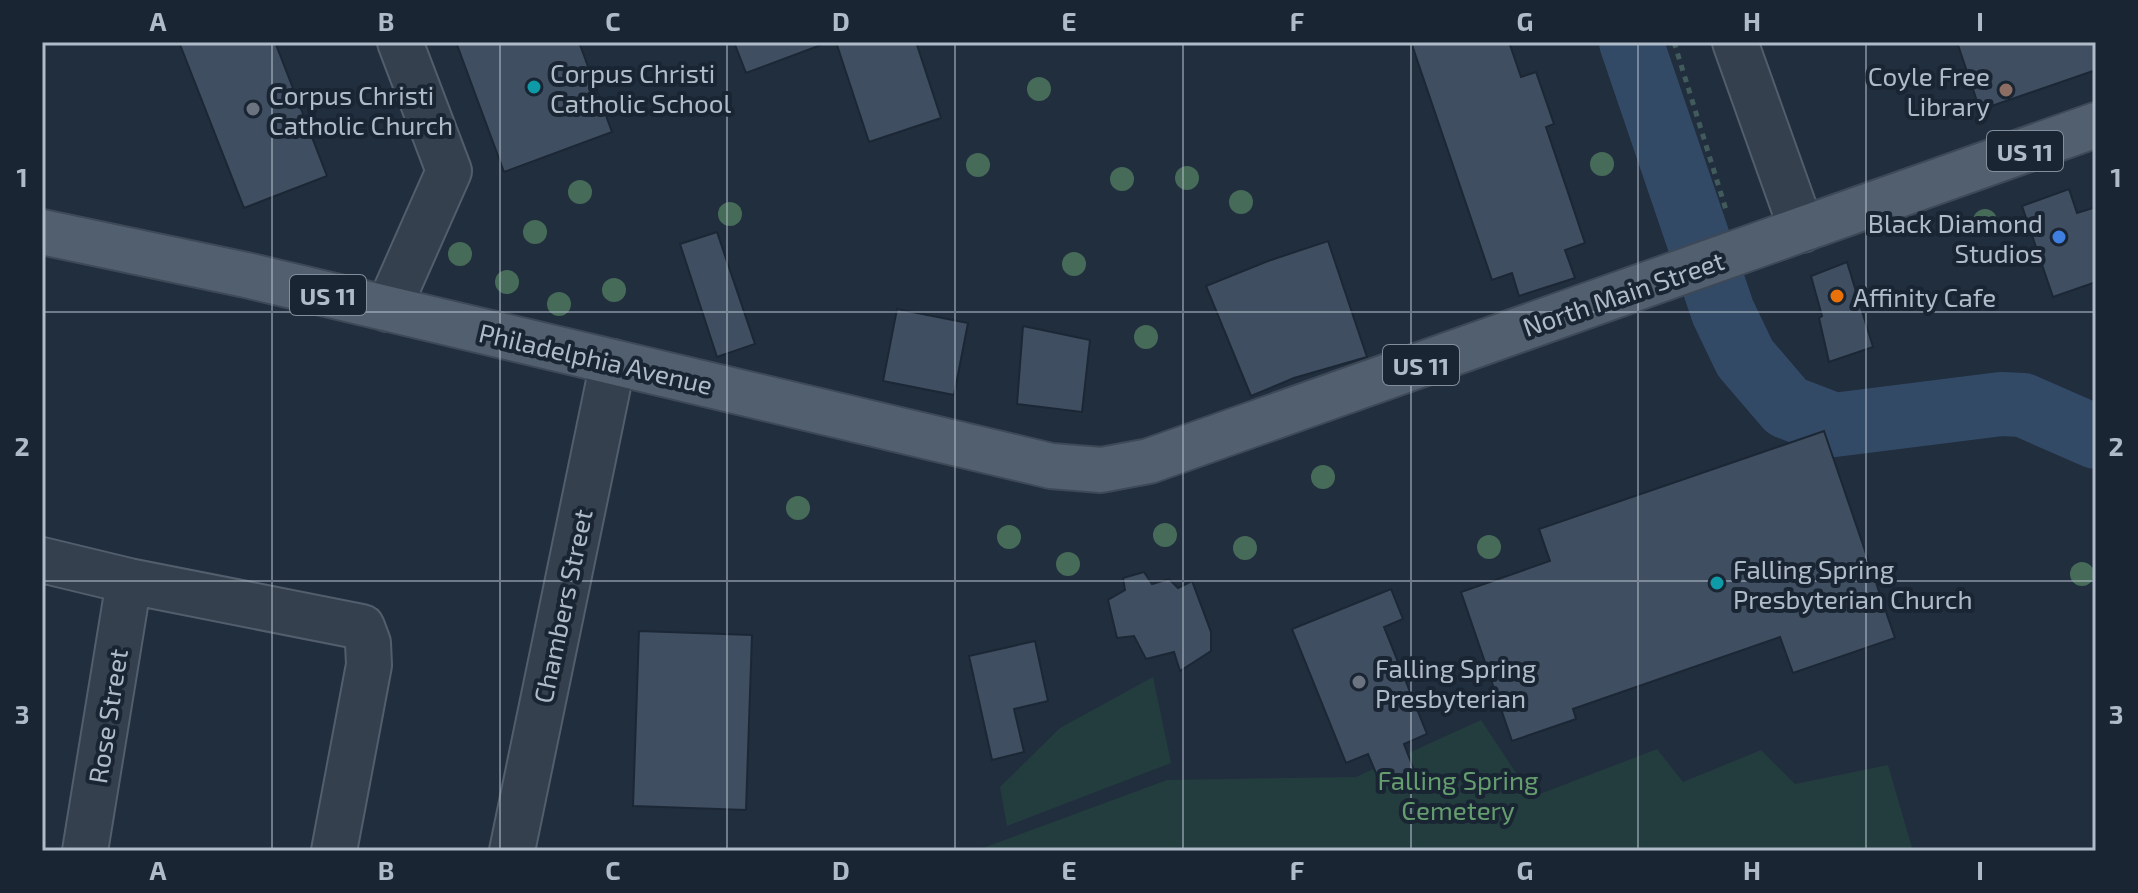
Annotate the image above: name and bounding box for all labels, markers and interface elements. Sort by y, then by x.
text: A [150,5,167,36]
text: B [378,5,394,36]
text: C [605,5,621,36]
text: D [832,5,850,36]
text: E [1061,5,1077,36]
text: F [1290,5,1304,36]
text: G [1517,5,1533,36]
text: H [1743,5,1761,36]
text: I [1976,5,1984,36]
place label: Corpus Christi Catholic School [550,57,731,118]
place label: Coyle Free Library [1868,60,1990,121]
marker: Corpus Christi Catholic School [525,78,543,96]
place label: Corpus Christi Catholic Church [269,79,453,140]
marker: Coyle Free Library [1997,81,2015,99]
marker: Corpus Christi Catholic Church [244,100,262,118]
road number: US 11 [1987,131,2063,171]
text: 1 [16,161,28,192]
text: 1 [2110,161,2122,192]
place label: Black Diamond Studios [1868,207,2043,268]
marker: Black Diamond Studios [2050,228,2068,246]
street label: North Main Street [1518,244,1728,342]
road number: US 11 [290,275,366,315]
place label: Affinity Cafe [1853,281,1996,312]
marker: Affinity Cafe [1828,287,1846,305]
street label: Philadelphia Avenue [476,316,716,400]
road number: US 11 [1383,345,1459,385]
text: 2 [14,430,30,461]
text: 2 [2108,430,2124,461]
street label: Chambers Street [526,506,598,706]
place label: Falling Spring Presbyterian Church [1733,553,1973,614]
marker: Falling Spring Presbyterian Church [1708,574,1726,592]
street label: Rose Street [81,646,133,786]
place label: Falling Spring Presbyterian [1375,652,1536,713]
marker: Falling Spring Presbyterian [1350,673,1368,691]
text: 3 [15,698,29,729]
text: 3 [2109,698,2123,729]
park label: Falling Spring Cemetery [1377,764,1539,825]
text: A [150,854,167,885]
text: B [378,854,394,885]
text: C [605,854,621,885]
text: D [832,854,850,885]
text: E [1061,854,1077,885]
text: F [1290,854,1304,885]
text: G [1517,854,1533,885]
text: H [1743,854,1761,885]
text: I [1976,854,1984,885]

